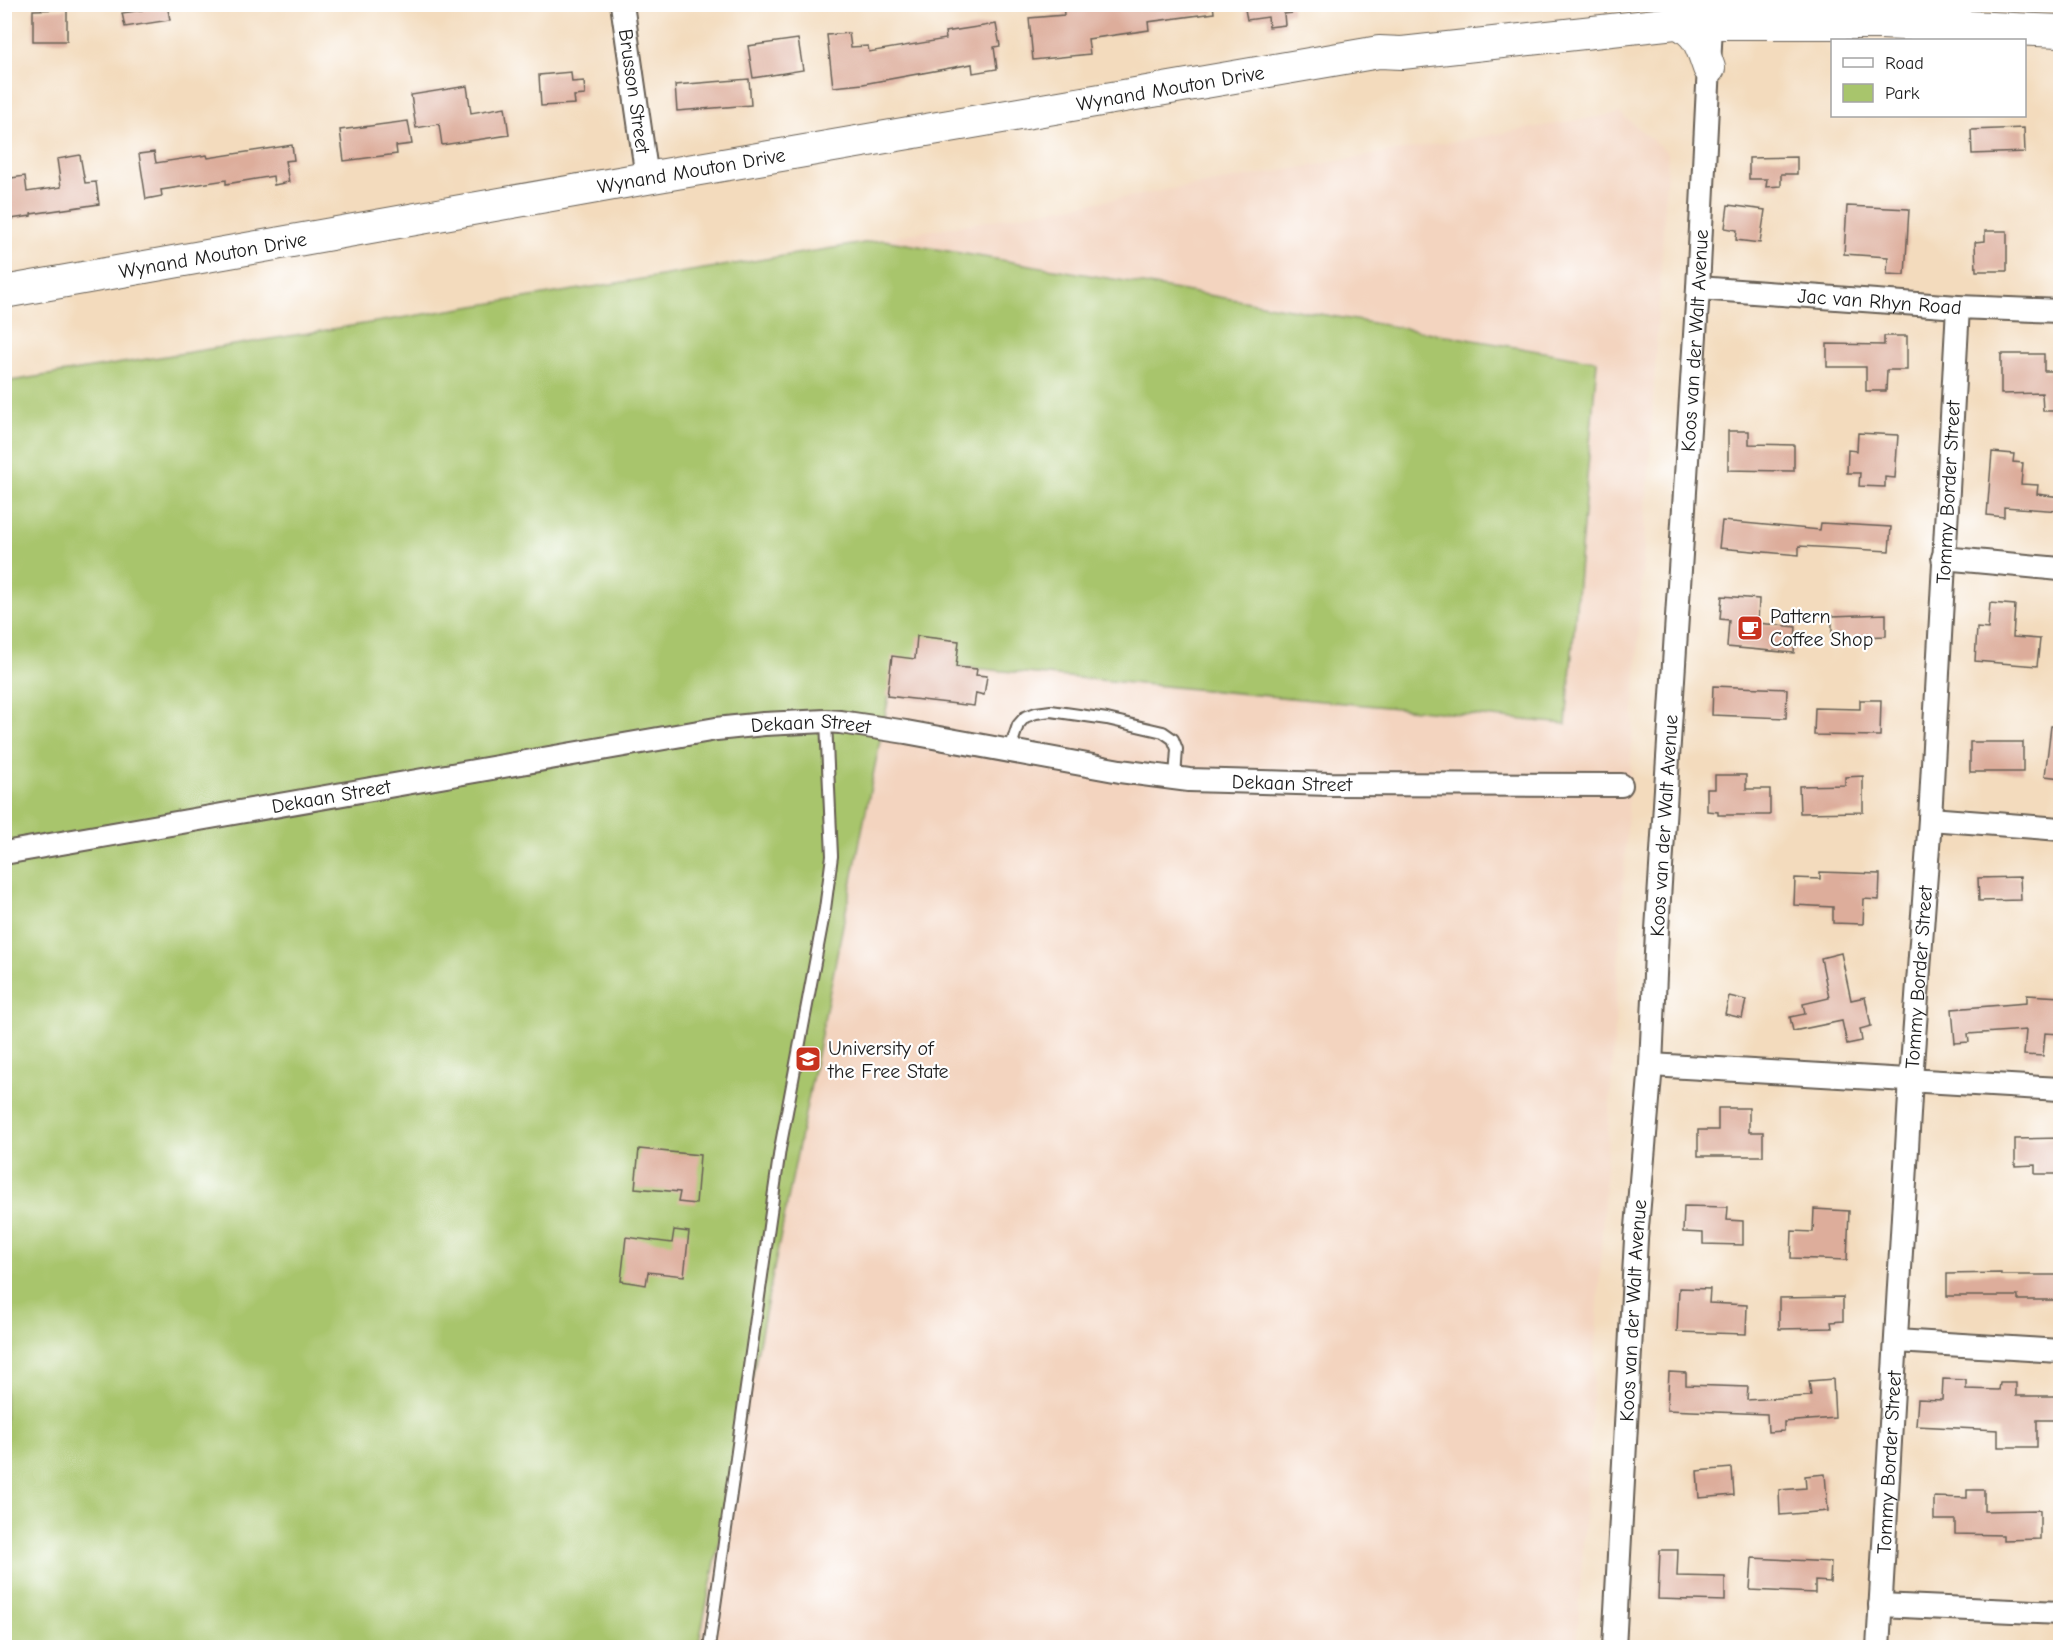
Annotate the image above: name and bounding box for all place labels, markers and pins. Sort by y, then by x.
place label: Pattern Coffee Shop [1770,605,1873,651]
cafe icon: Pattern Coffee Shop [1735,613,1765,643]
place label: University of the Free State [827,1037,949,1083]
school or university icon: University of the Free State [793,1044,823,1074]

